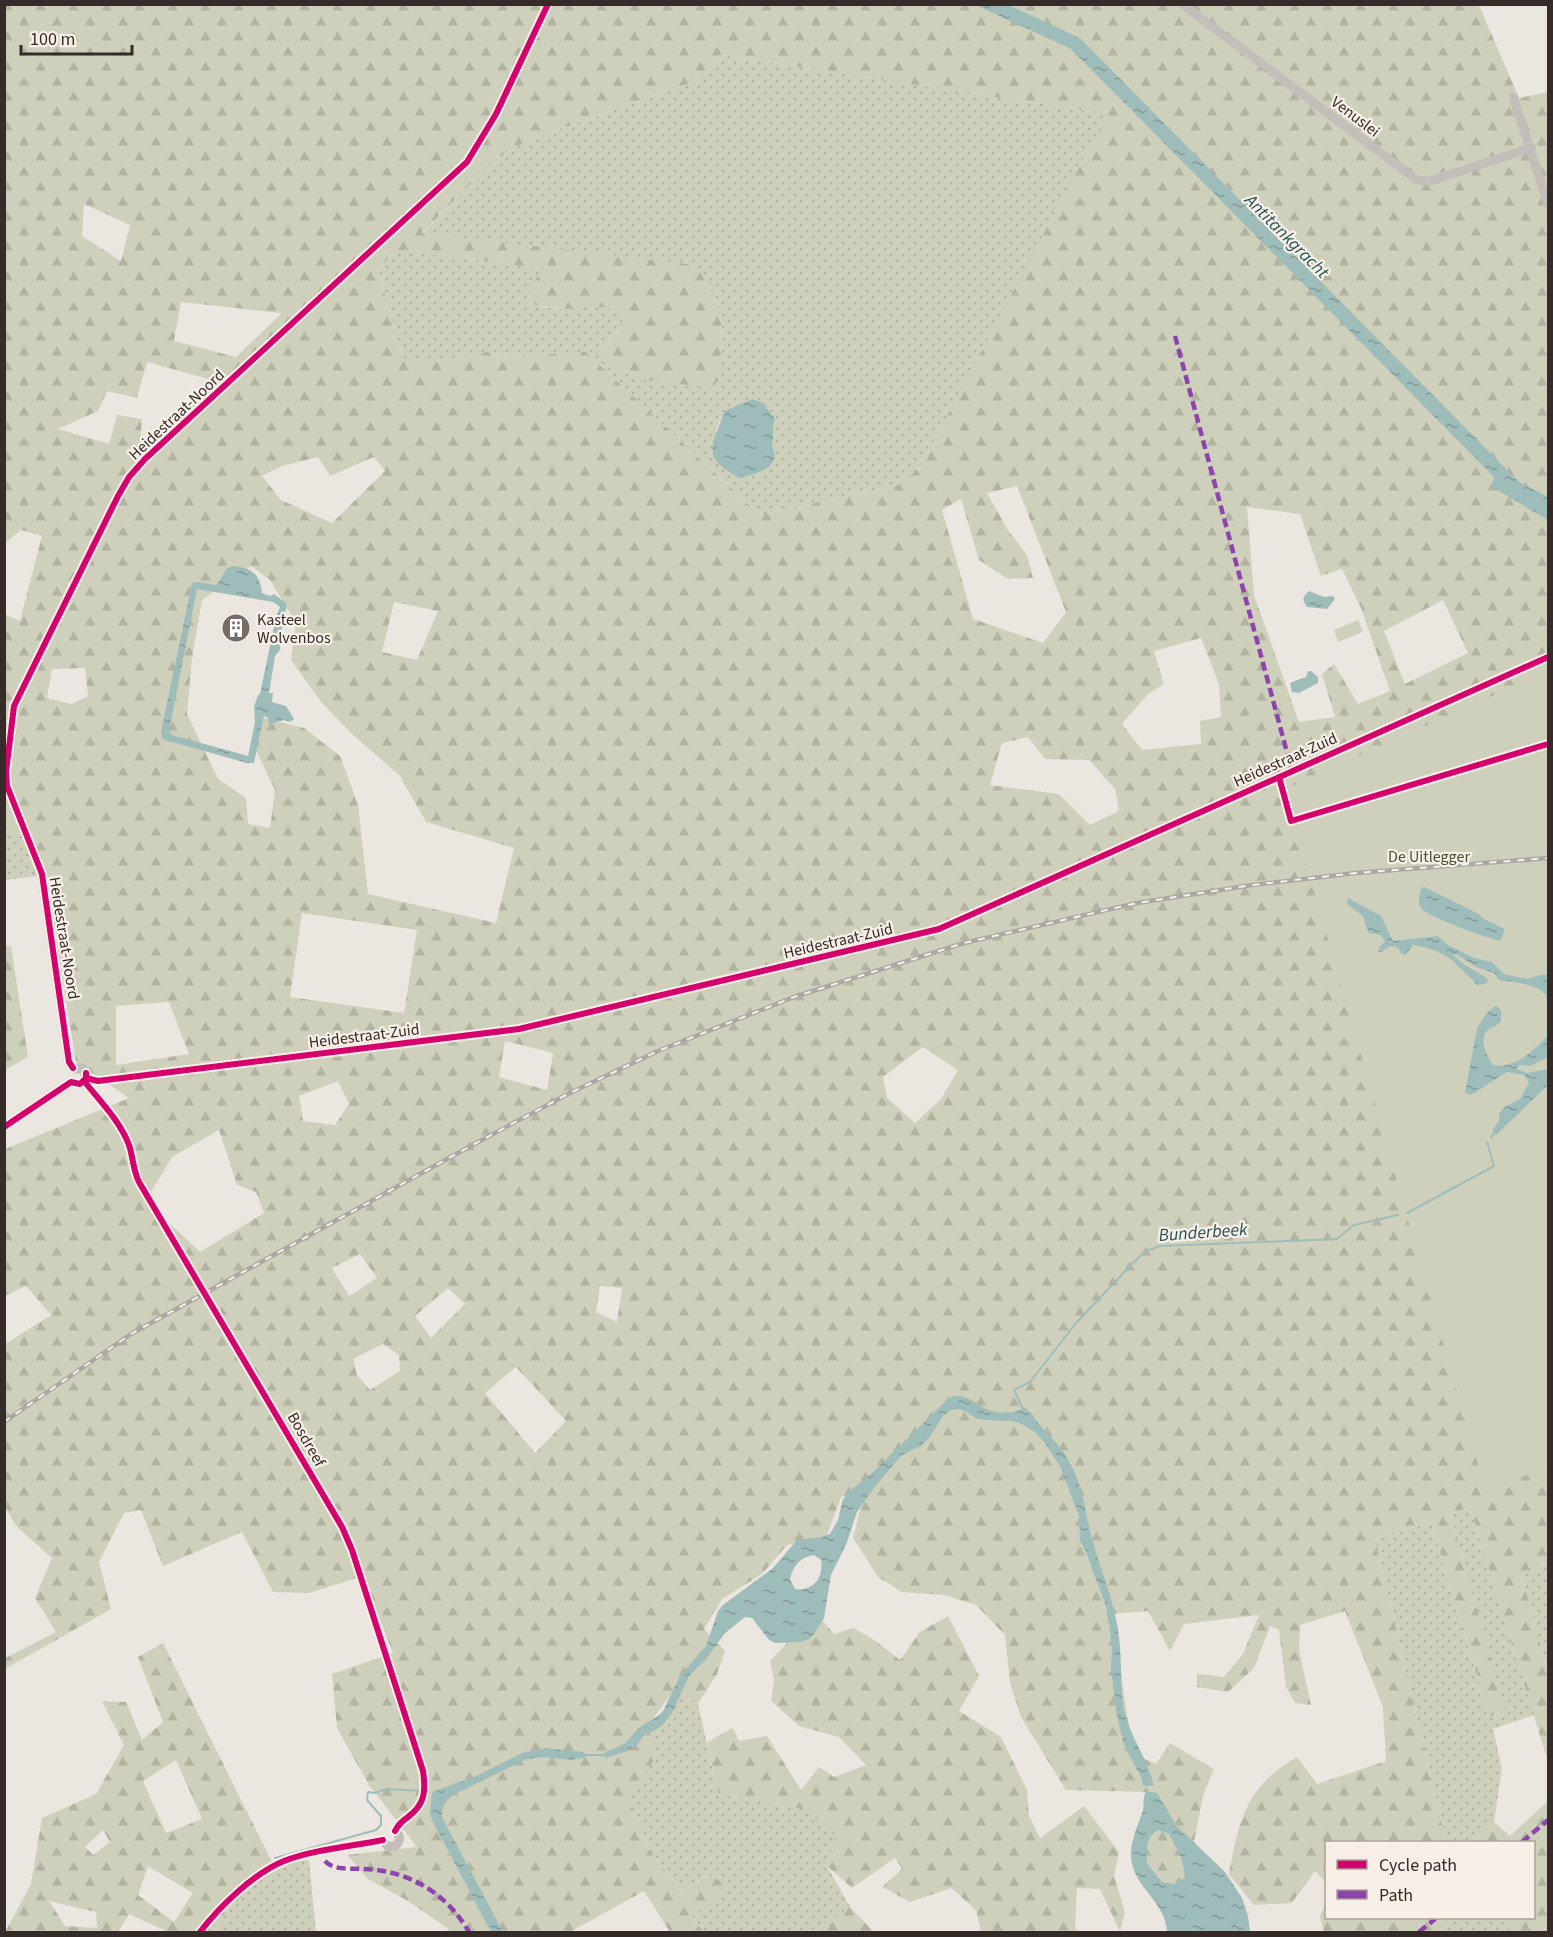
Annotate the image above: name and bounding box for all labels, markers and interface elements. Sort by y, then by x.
scale bar [21,18,132,56]
text: 100 m [30,27,75,52]
street label: Venuslei [1326,91,1384,142]
water label: Antitankgracht [1238,188,1335,285]
street label: Heidestraat-Noord [124,364,230,465]
place label: Kasteel Wolvenbos [257,609,331,649]
building icon: Kasteel Wolvenbos [220,612,252,644]
street label: Heidestraat-Zuid [1230,727,1341,793]
park label: De Uitlegger [1388,846,1470,868]
street label: Heidestraat-Noord [43,875,85,1001]
street label: Heidestraat-Zuid [781,918,895,964]
street label: Heidestraat-Zuid [307,1018,421,1054]
water label: Bunderbeek [1158,1217,1249,1248]
street label: Bosdreef [282,1408,331,1472]
legend [1325,1841,1535,1919]
text: Cycle path [1379,1853,1457,1878]
text: Path [1379,1883,1413,1908]

